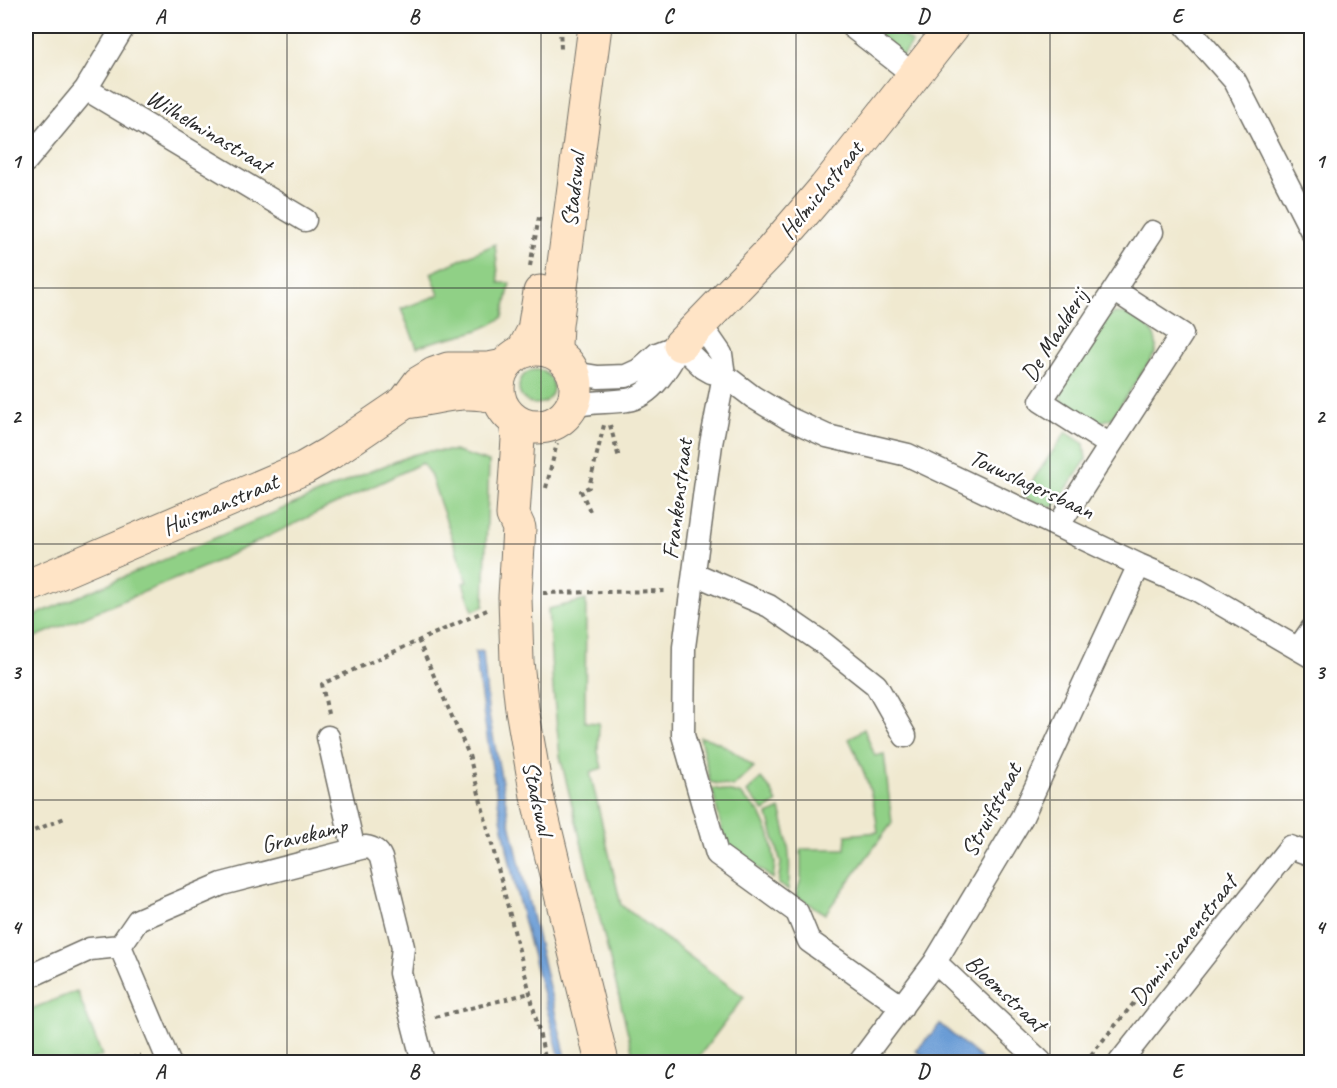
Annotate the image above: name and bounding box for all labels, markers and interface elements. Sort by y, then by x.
text: A [155,4,167,29]
text: B [409,4,421,29]
text: C [663,4,675,29]
text: D [917,4,931,29]
text: E [1172,4,1186,29]
street label: Wilhelminastraat [141,82,280,182]
street label: Helmichstraat [772,133,871,245]
street label: Stadswal [554,147,593,229]
text: 1 [12,149,23,174]
text: 1 [1316,149,1327,174]
street label: De Maalderij [1014,280,1096,387]
text: 2 [12,404,23,429]
text: 2 [1316,404,1327,429]
street label: Frankenstraat [655,435,700,561]
street label: Touwslagersbaan [965,442,1099,526]
street label: Huismanstraat [157,465,284,542]
text: 3 [12,660,23,685]
text: 3 [1316,660,1327,685]
street label: Struifstraat [954,756,1029,862]
street label: Stadswal [516,759,561,841]
street label: Gravekamp [258,809,352,860]
street label: Dominicanenstraat [1123,866,1245,1011]
text: 4 [12,915,24,940]
text: 4 [1316,915,1328,940]
street label: Bloemstraat [959,948,1055,1040]
text: A [155,1059,167,1084]
text: B [409,1059,421,1084]
text: C [663,1059,675,1084]
text: D [917,1059,931,1084]
text: E [1172,1059,1186,1084]

